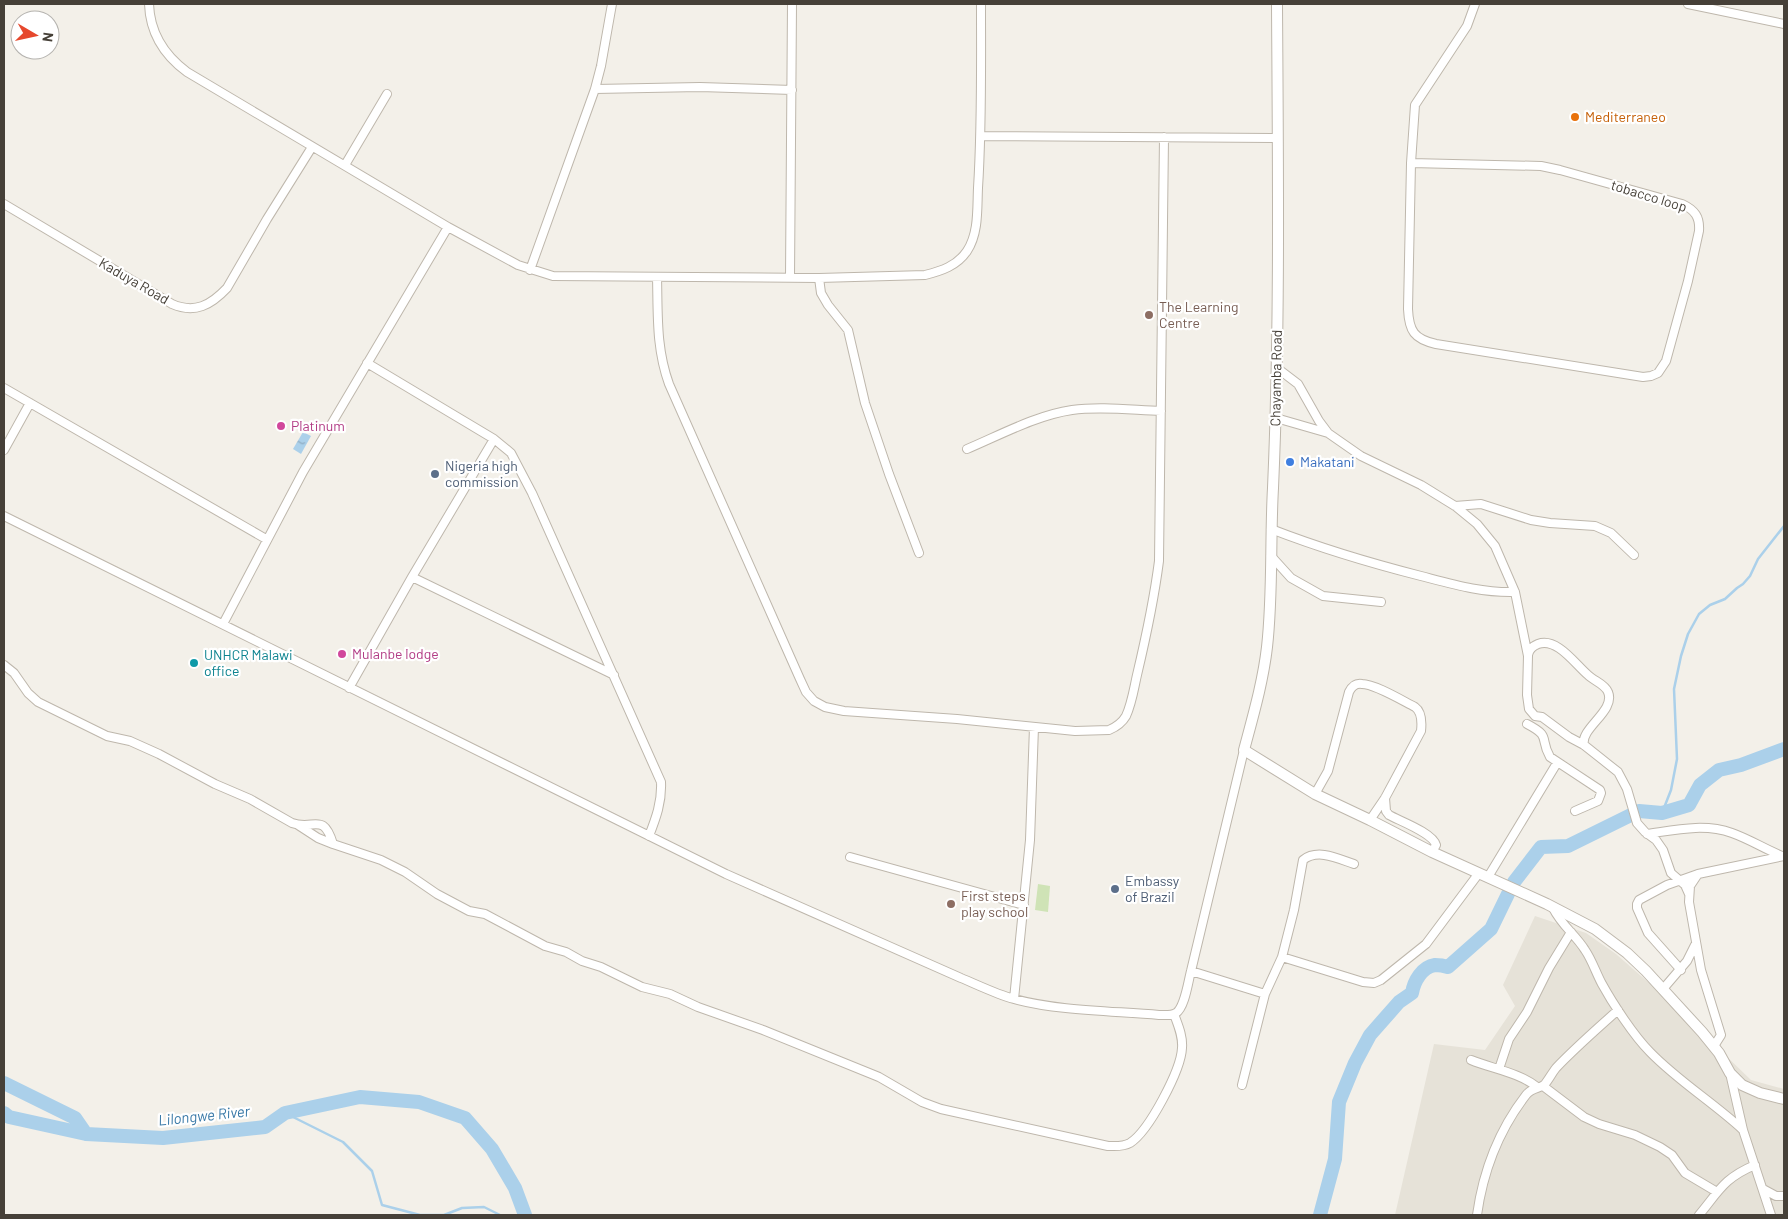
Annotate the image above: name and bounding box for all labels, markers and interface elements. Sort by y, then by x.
north arrow [10,10,60,60]
text: N [39,31,57,43]
place label: Mediterraneo [1585,108,1666,125]
marker: Mediterraneo [1569,111,1581,123]
street label: tobacco loop [1609,176,1689,215]
street label: Kaduya Road [96,254,172,307]
place label: The Learning Centre [1159,298,1238,331]
marker: The Learning Centre [1143,309,1155,321]
street label: Chayamba Road [1266,330,1285,426]
place label: Platinum [291,417,345,434]
marker: Platinum [275,420,287,432]
place label: Makatani [1300,453,1355,470]
marker: Makatani [1284,456,1296,468]
place label: Nigeria high commission [445,457,519,490]
marker: Nigeria high commission [429,468,441,480]
place label: Mulanbe lodge [352,645,439,662]
place label: UNHCR Malawi office [204,646,293,679]
marker: Mulanbe lodge [336,648,348,660]
marker: UNHCR Malawi office [188,657,200,669]
place label: Embassy of Brazil [1125,872,1180,905]
marker: Embassy of Brazil [1109,883,1121,895]
place label: First steps play school [961,887,1028,920]
marker: First steps play school [945,898,957,910]
water label: Lilongwe River [157,1101,251,1129]

